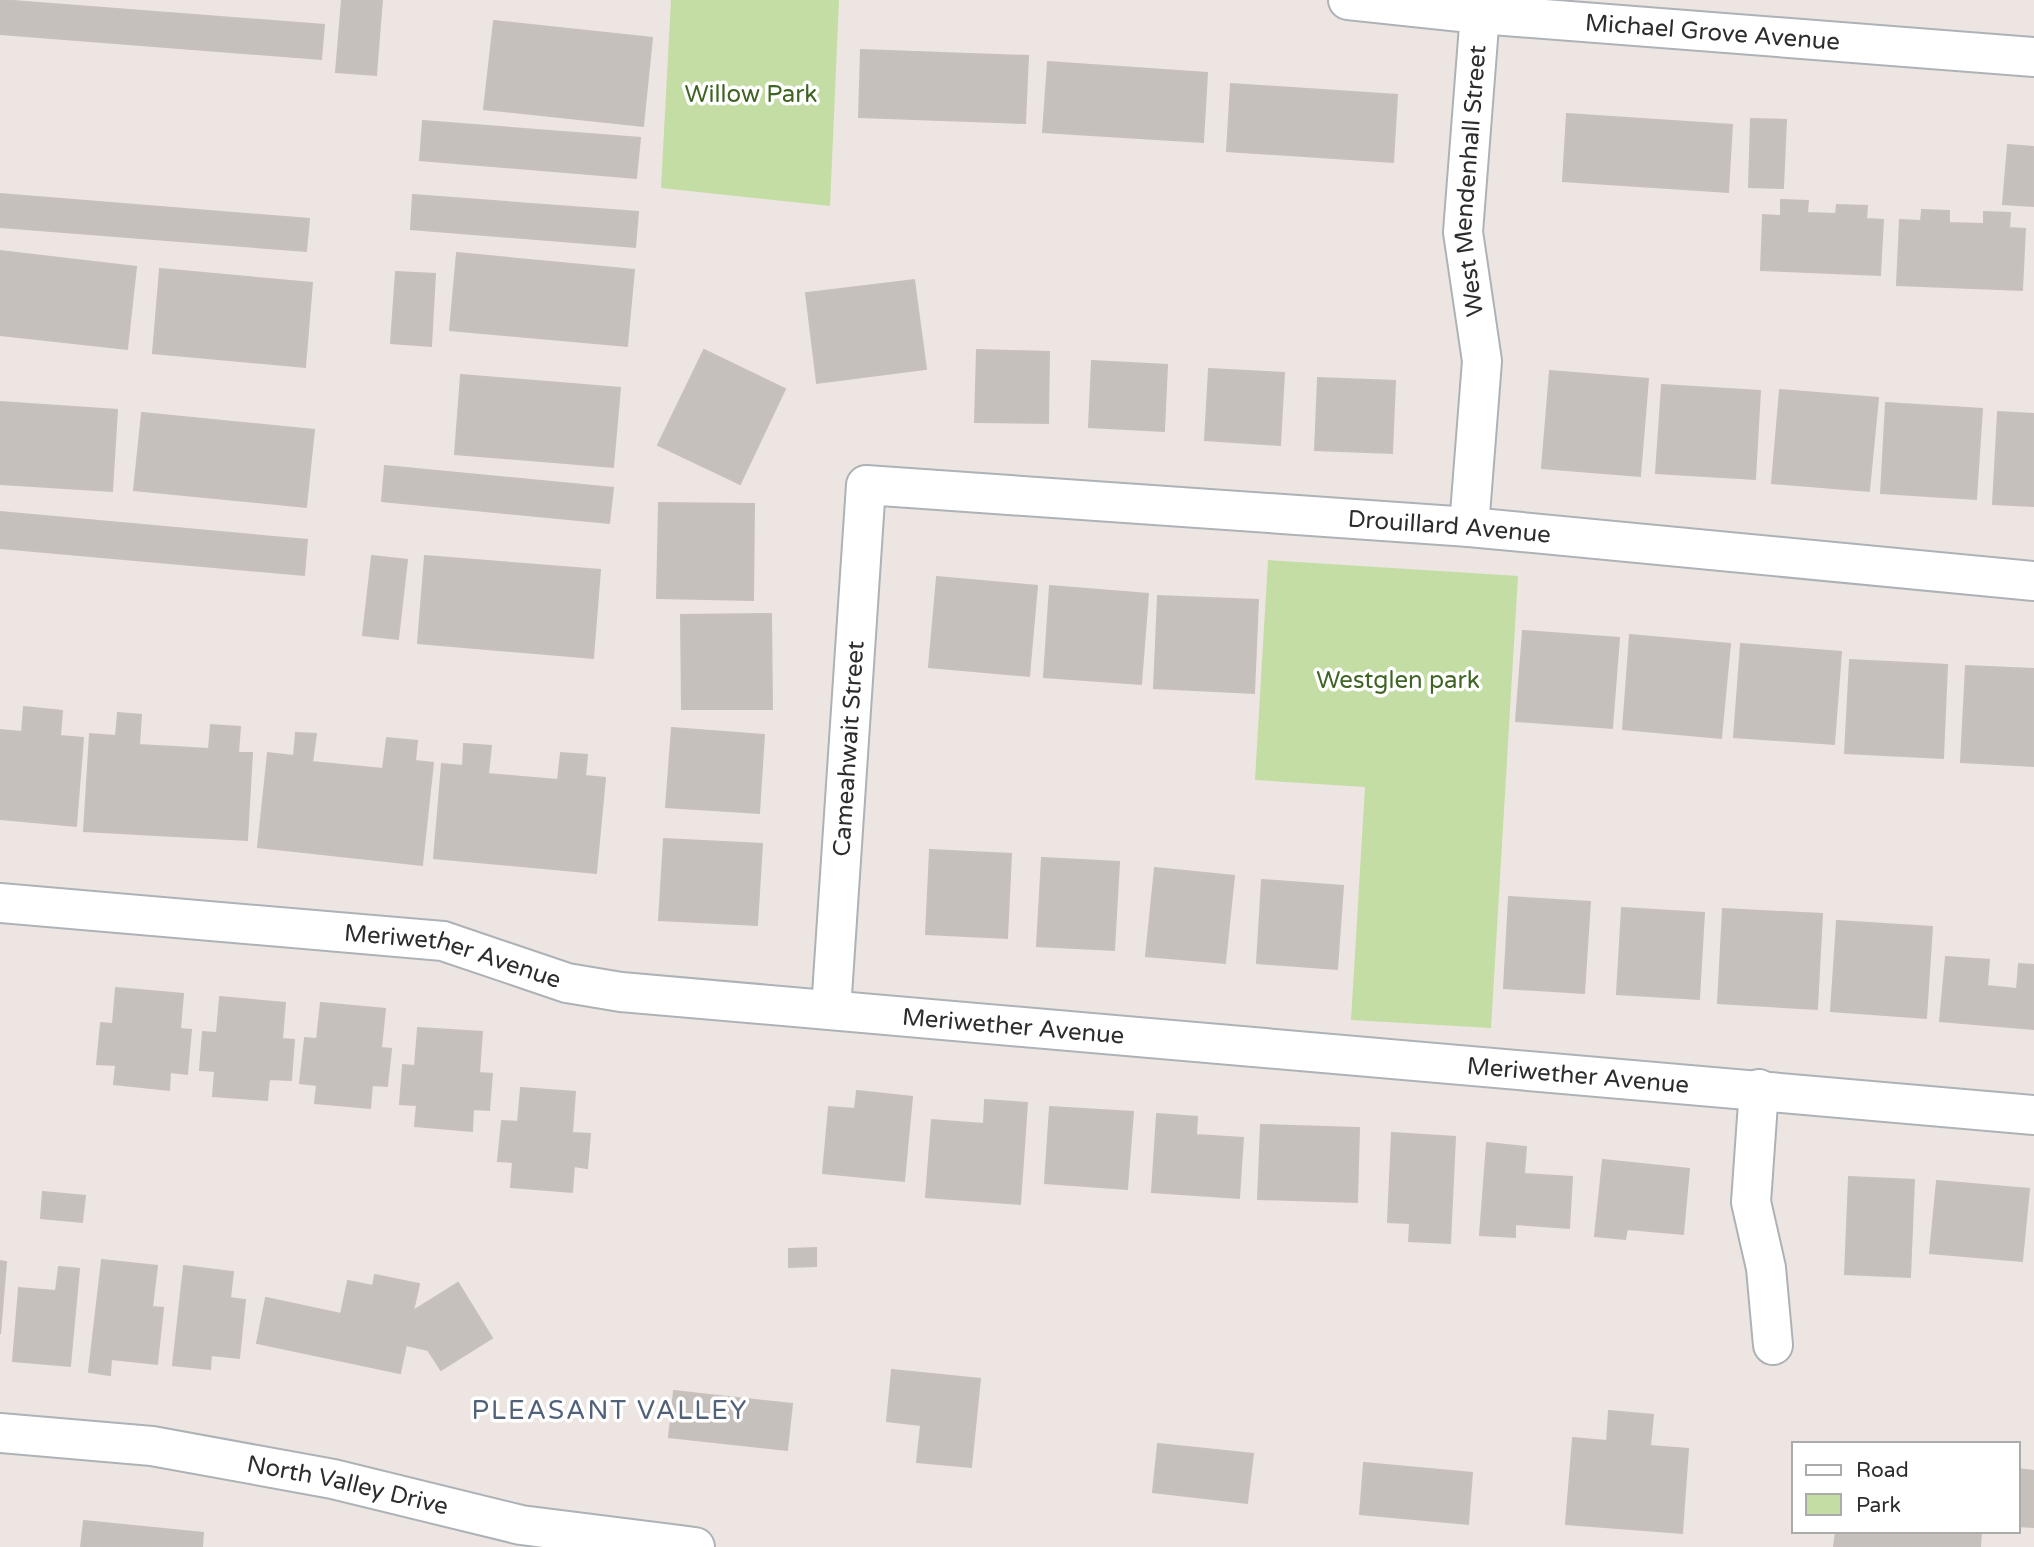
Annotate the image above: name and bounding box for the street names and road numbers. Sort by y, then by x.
street label: Michael Grove Avenue [1584,8,1841,57]
street label: West Mendenhall Street [1449,44,1492,319]
street label: Drouillard Avenue [1347,505,1552,550]
street label: Cameahwait Street [827,640,871,857]
street label: Meriwether Avenue [343,919,565,995]
street label: Meriwether Avenue [901,1003,1125,1051]
street label: Meriwether Avenue [1466,1052,1690,1100]
street label: North Valley Drive [245,1450,451,1522]

